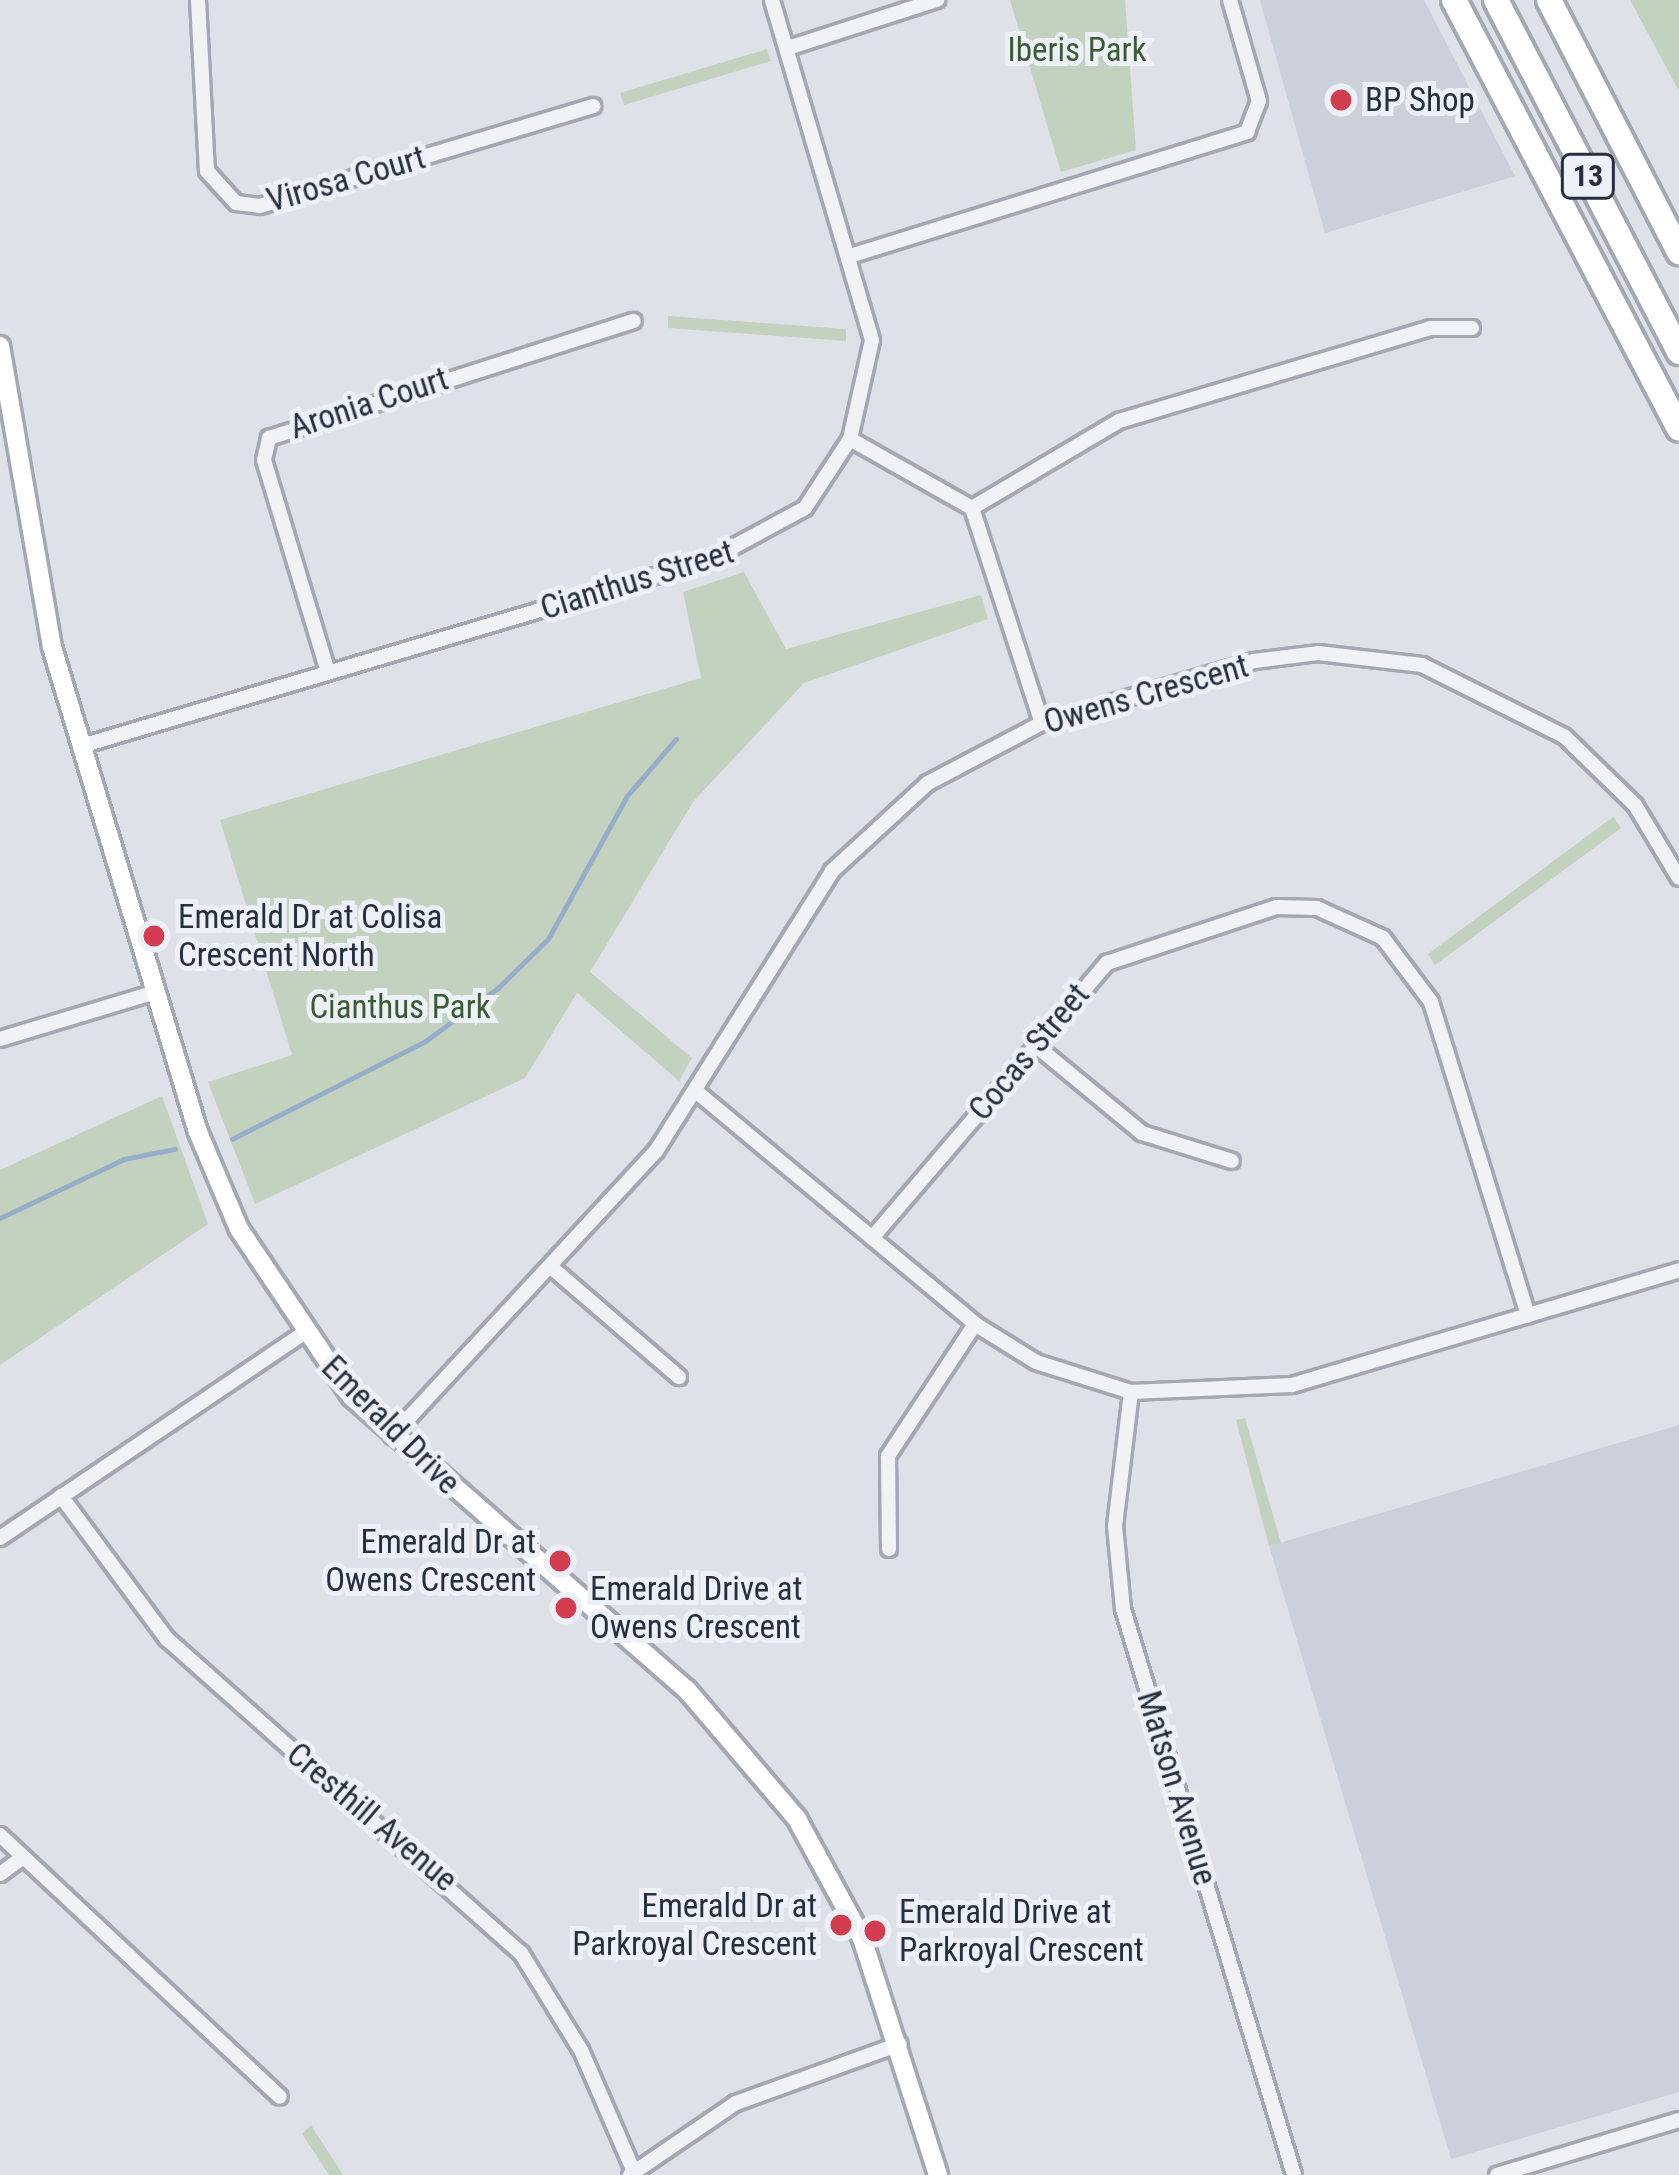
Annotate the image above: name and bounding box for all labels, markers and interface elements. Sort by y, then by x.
park label: Iberis Park [1007,30,1147,70]
place label: BP Shop [1365,80,1475,120]
marker: BP Shop [1328,87,1354,113]
street label: Virosa Court [262,138,430,220]
road number: 13 [1558,152,1618,200]
street label: Aronia Court [285,359,453,447]
street label: Cianthus Street [536,532,738,628]
street label: Owens Crescent [1039,646,1253,742]
place label: Emerald Dr at Colisa Crescent North [178,897,442,975]
marker: Emerald Dr at Colisa Crescent North [141,923,167,949]
street label: Cocas Street [960,976,1098,1128]
park label: Cianthus Park [309,987,491,1027]
street label: Emerald Drive [314,1348,468,1502]
place label: Emerald Dr at Owens Crescent [325,1522,536,1600]
marker: Emerald Dr at Owens Crescent [547,1548,573,1574]
place label: Emerald Drive at Owens Crescent [590,1569,802,1647]
marker: Emerald Drive at Owens Crescent [553,1595,579,1621]
street label: Matson Avenue [1129,1686,1225,1890]
street label: Cresthill Avenue [279,1734,465,1900]
place label: Emerald Dr at Parkroyal Crescent [572,1886,817,1964]
place label: Emerald Drive at Parkroyal Crescent [899,1892,1144,1970]
marker: Emerald Dr at Parkroyal Crescent [828,1912,854,1938]
marker: Emerald Drive at Parkroyal Crescent [862,1918,888,1944]

